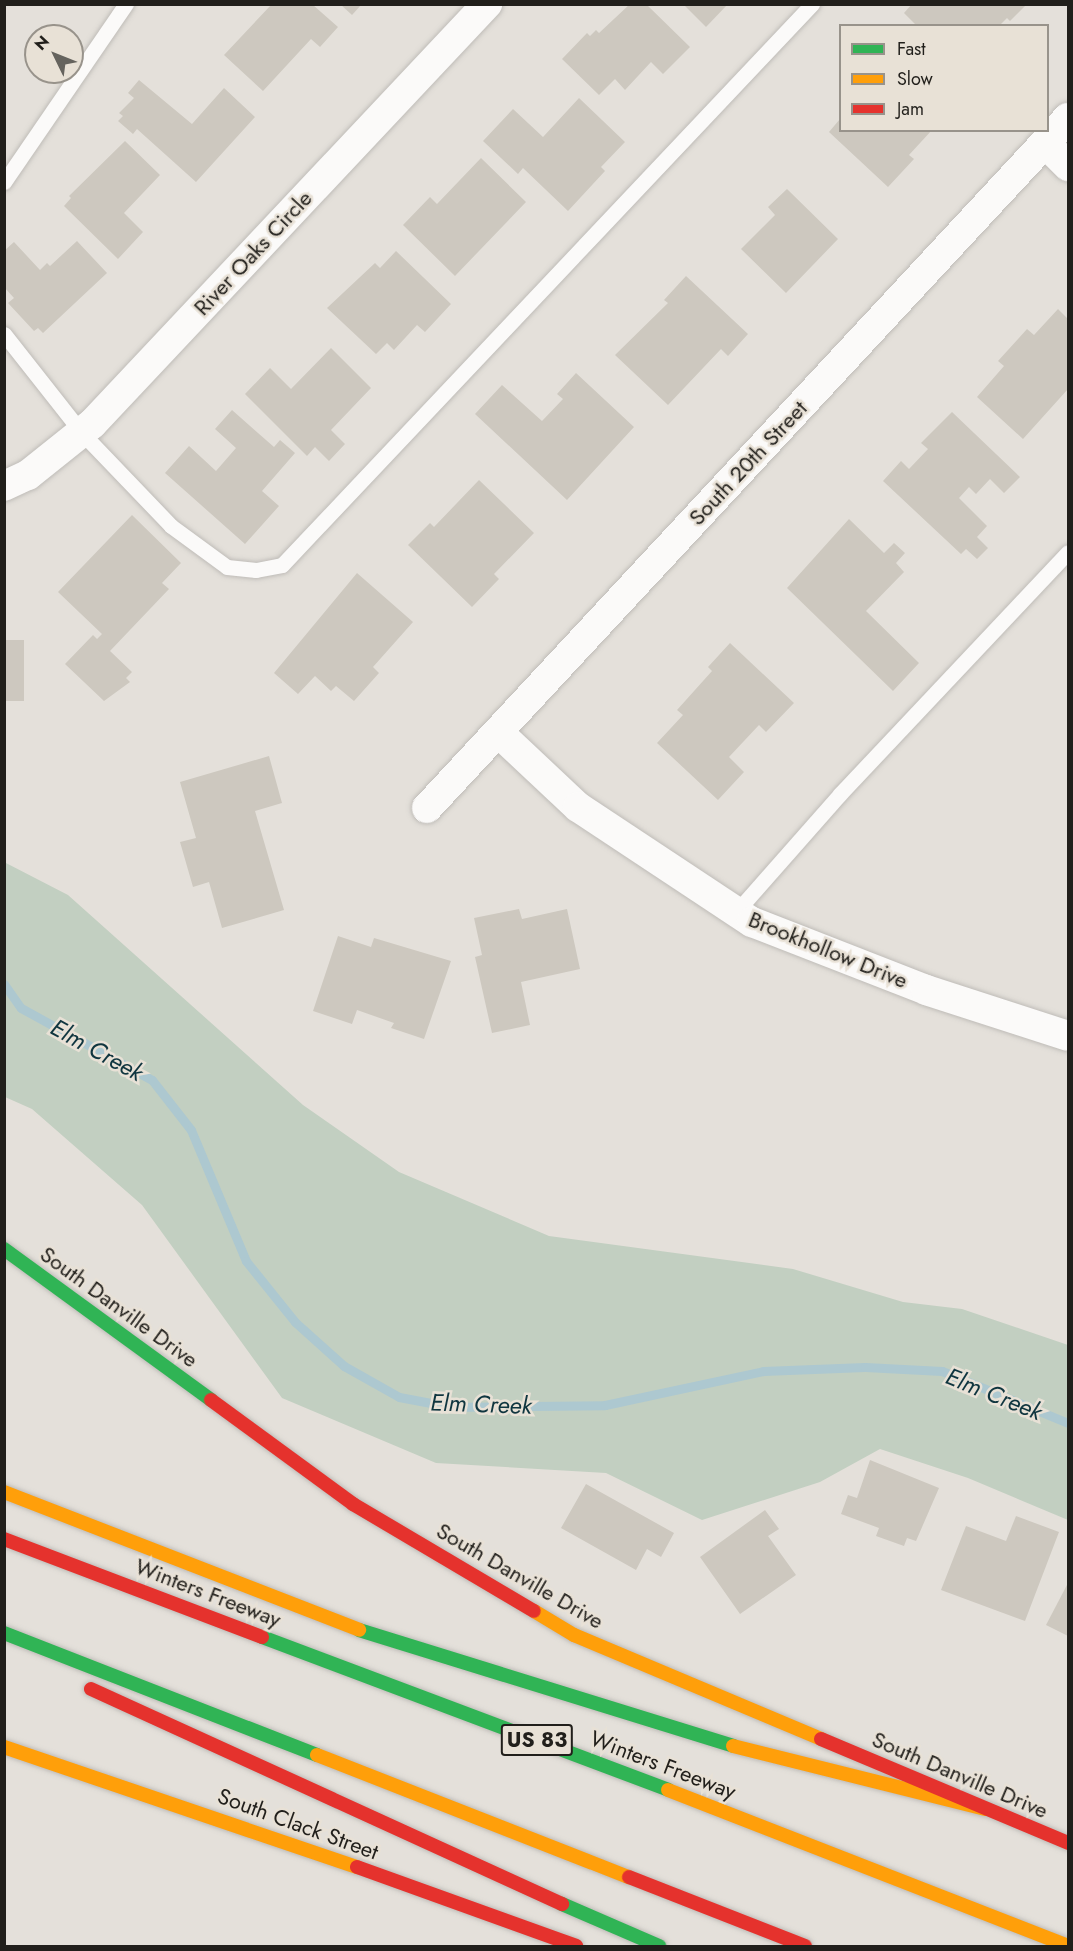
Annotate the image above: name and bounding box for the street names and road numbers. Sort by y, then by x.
street label: River Oaks Circle [188,185,318,321]
street label: South 20th Street [684,395,812,531]
street label: Brookhollow Drive [745,906,911,994]
street label: South Danville Drive [35,1241,203,1373]
street label: South Danville Drive [432,1517,608,1635]
street label: Winters Freeway [131,1553,285,1633]
road number: US 83 [500,1722,574,1758]
street label: Winters Freeway [586,1725,740,1805]
street label: South Danville Drive [868,1726,1052,1824]
street label: South Clack Street [214,1783,382,1865]

